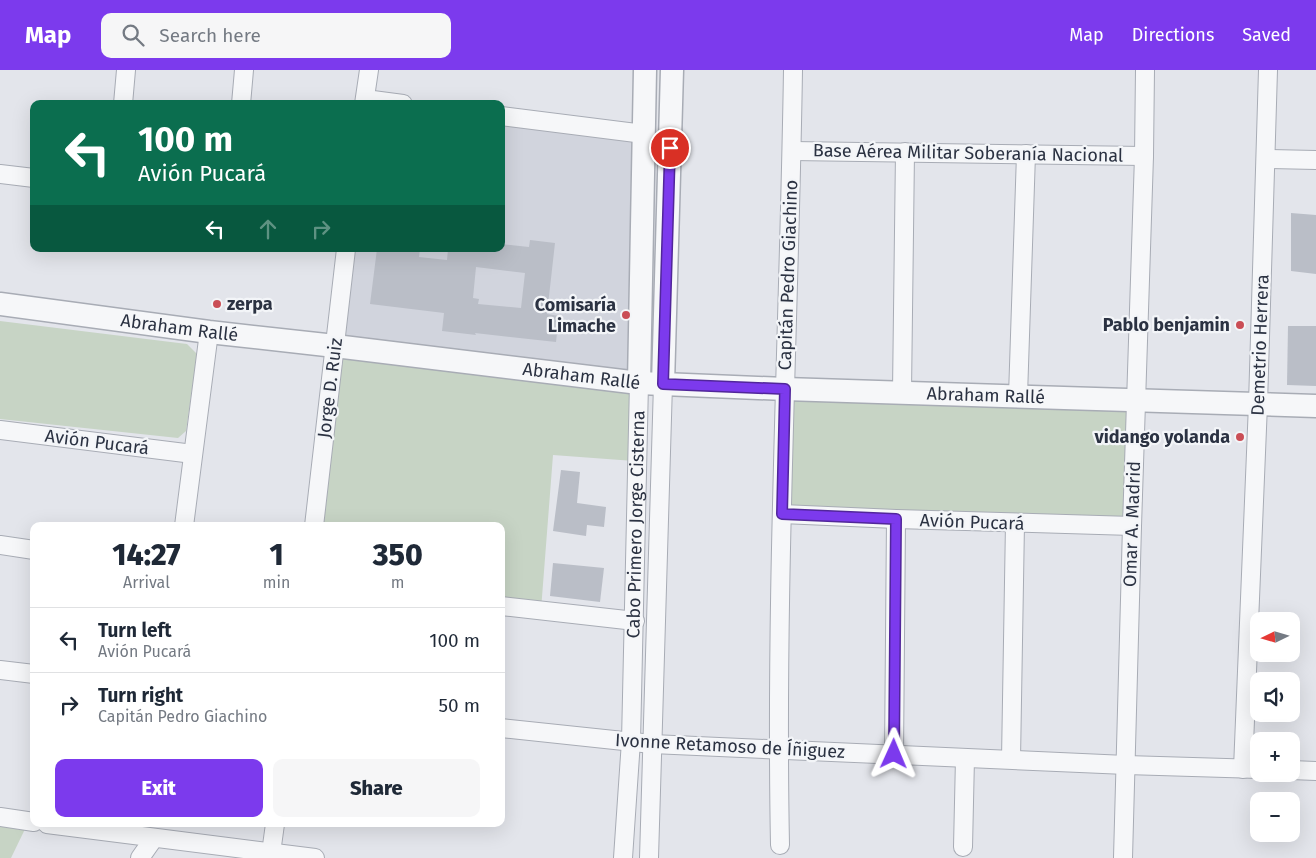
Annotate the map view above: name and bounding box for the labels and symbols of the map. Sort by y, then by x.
pin [649,127,691,169]
street label: Base Aérea Militar Soberanía Nacional [813,139,1123,167]
street label: Capitán Pedro Giachino [774,179,802,371]
street label: Demetrio Herrera [1247,274,1273,416]
place label: zerpa [227,293,273,315]
place label: Comisaría Limache [535,294,616,337]
marker: zerpa [211,298,223,310]
street label: Abraham Rallé [119,309,239,346]
marker: Comisaría Limache [620,309,632,321]
place label: Pablo benjamin [1103,314,1230,336]
marker: Pablo benjamin [1234,319,1246,331]
street label: Jorge D. Ruiz [313,336,347,439]
street label: Abraham Rallé [521,358,642,394]
street label: Abraham Rallé [926,383,1045,408]
street label: Cabo Primero Jorge Cisterna [622,410,649,639]
street label: Avión Pucará [44,425,150,459]
place label: vidango yolanda [1093,426,1230,448]
marker: vidango yolanda [1234,431,1246,443]
street label: Omar A. Madrid [1119,461,1145,587]
street label: Avión Pucará [919,509,1025,535]
north arrow [1250,612,1300,662]
position arrow [867,727,919,779]
street label: Ivonne Retamoso de Íñiguez [615,728,846,763]

